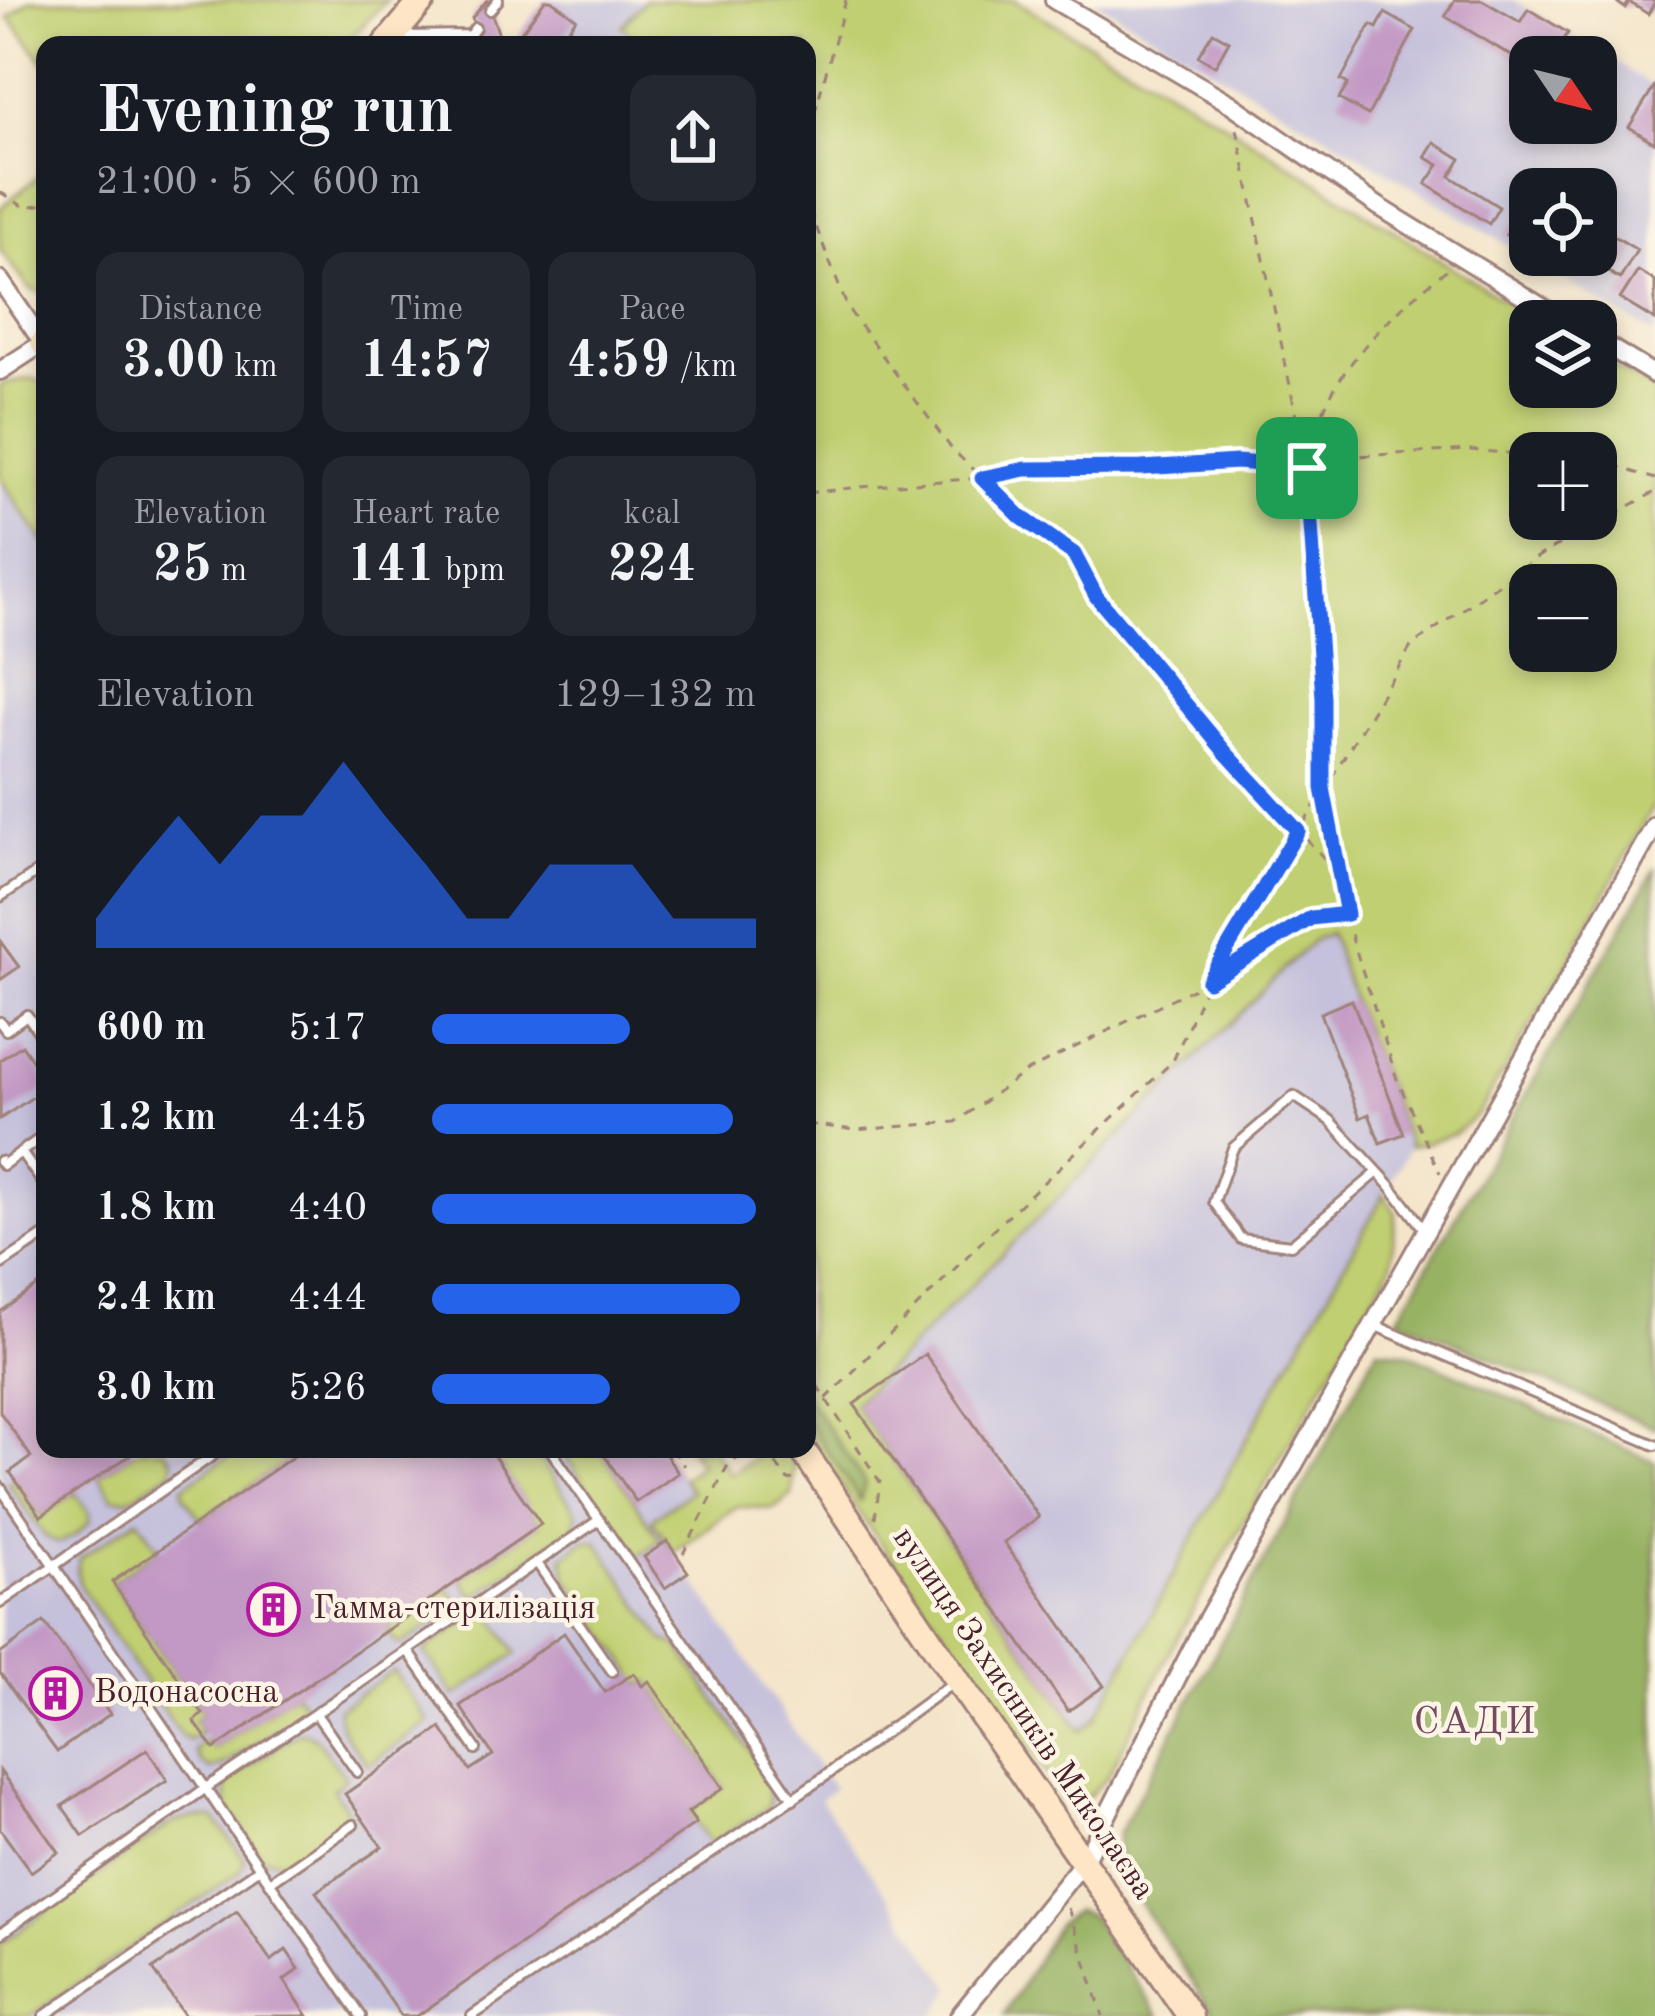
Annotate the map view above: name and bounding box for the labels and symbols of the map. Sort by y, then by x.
north arrow [1509,36,1617,144]
pin [1256,417,1358,519]
street label: вулиця Захисників Миколаєва [886,1522,1160,1906]
building icon: Гамма-стерилізація [246,1581,302,1637]
place label: Гамма-стерилізація [313,1593,596,1626]
building icon: Водонасосна [27,1665,83,1721]
place label: Водонасосна [94,1677,279,1710]
district label: САДИ [1414,1703,1538,1742]

